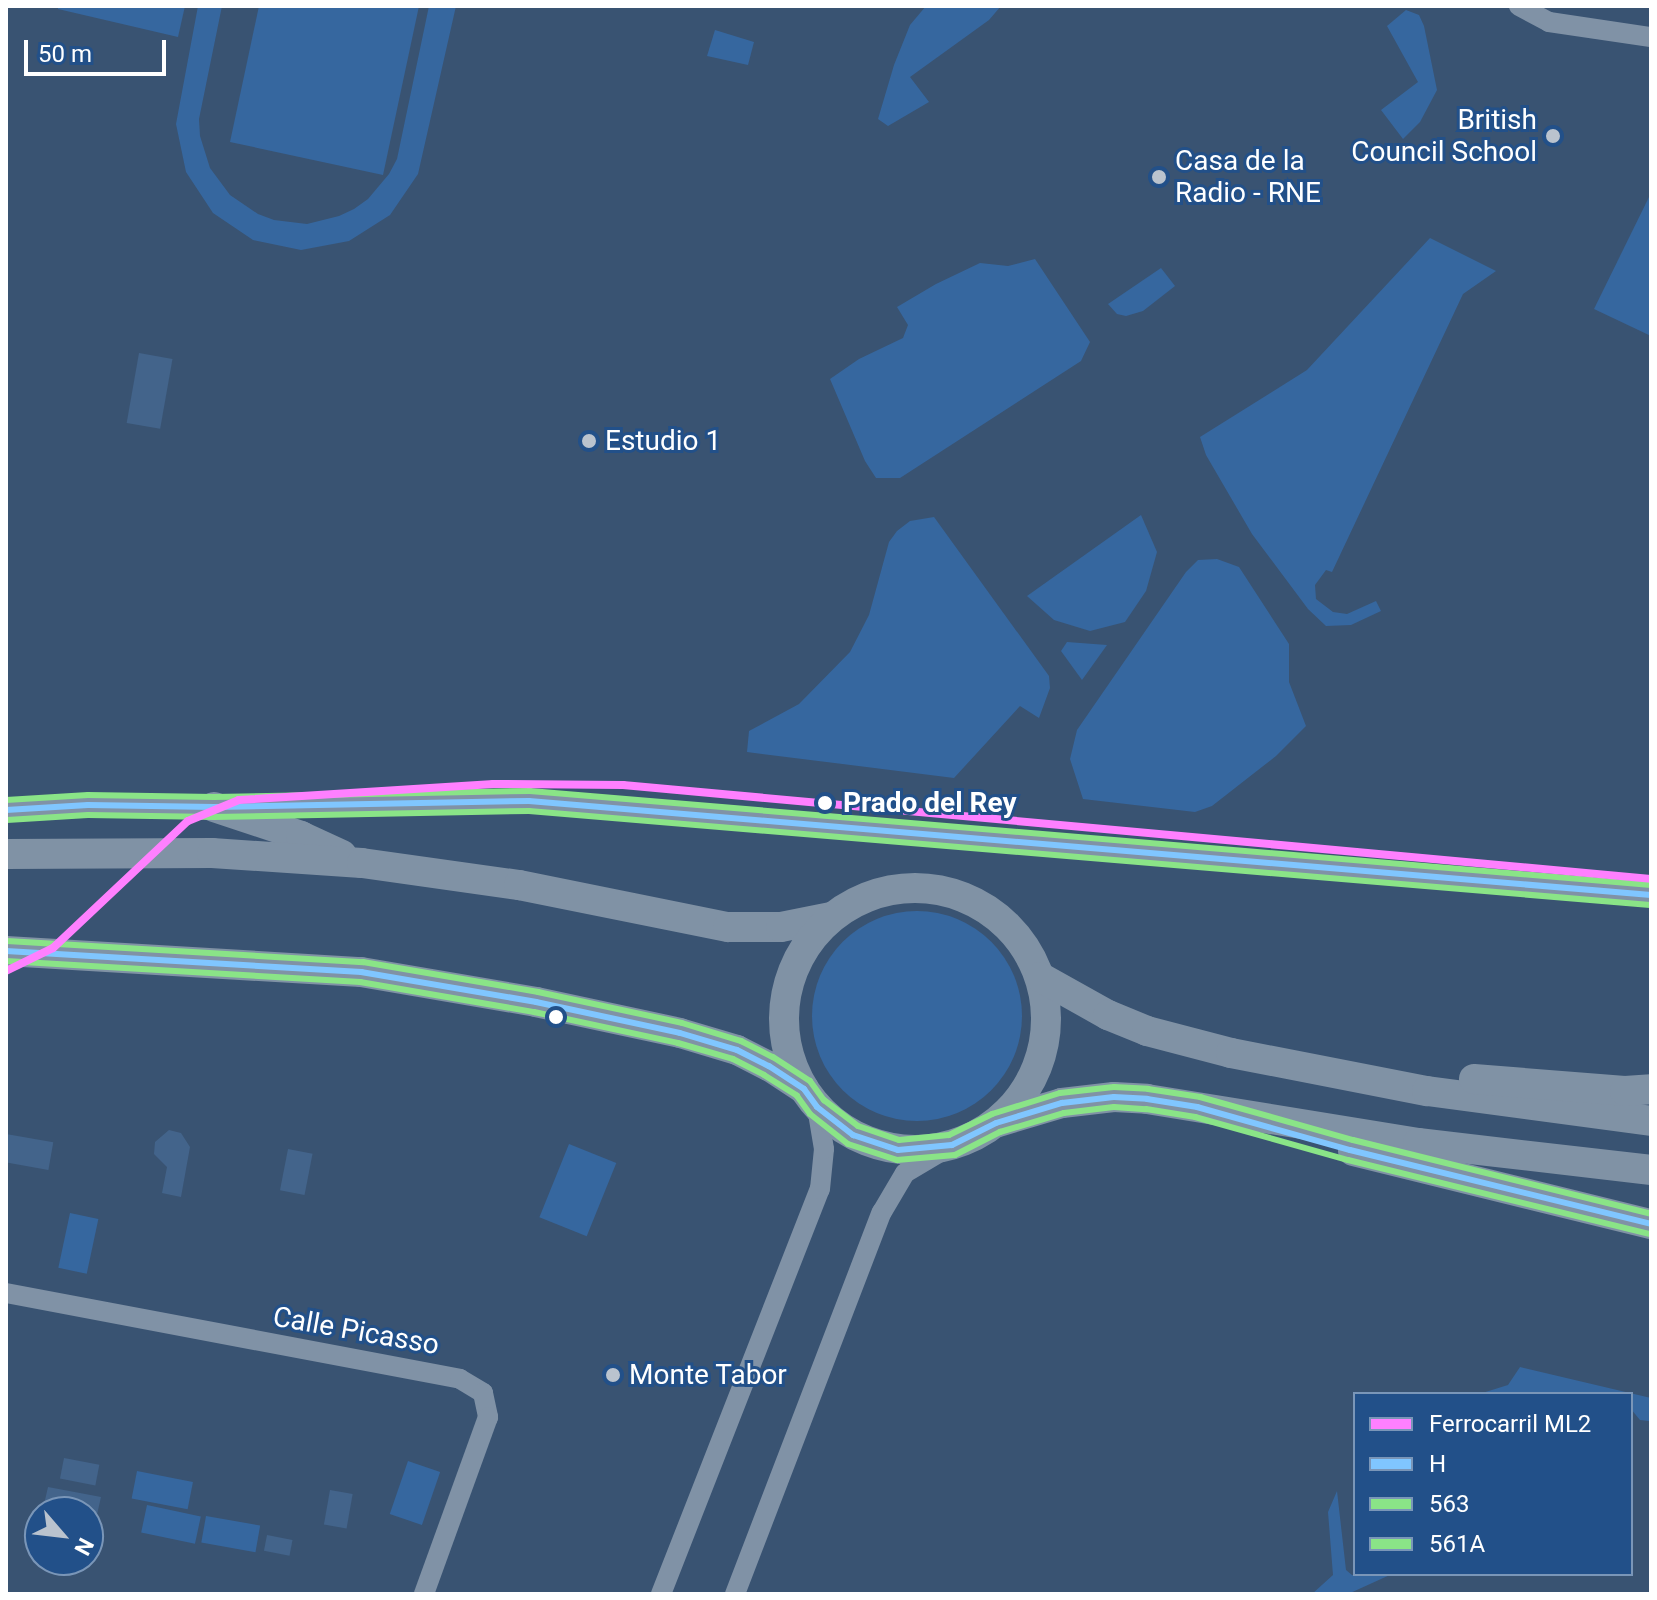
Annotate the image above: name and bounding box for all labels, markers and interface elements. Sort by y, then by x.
scale bar [28,24,170,74]
text: 50 m [38,40,92,68]
place label: British Council School [1351,103,1537,169]
marker: British Council School [1544,127,1562,145]
place label: Casa de la Radio - RNE [1175,144,1321,210]
marker: Casa de la Radio - RNE [1150,168,1168,186]
place label: Estudio 1 [605,424,721,458]
marker: Estudio 1 [580,432,598,450]
place label: Prado del Rey [843,786,1017,820]
marker: Prado del Rey [814,792,836,814]
unlabelled marker [548,1009,564,1025]
street label: Calle Picasso [270,1300,442,1362]
place label: Monte Tabor [629,1358,787,1392]
marker: Monte Tabor [604,1366,622,1384]
legend [1353,1392,1633,1576]
text: Ferrocarril ML2 [1429,1410,1591,1438]
text: H [1429,1450,1446,1478]
text: 563 [1429,1490,1469,1518]
north arrow [24,1496,104,1576]
text: 561A [1429,1530,1485,1558]
text: N [69,1534,99,1559]

